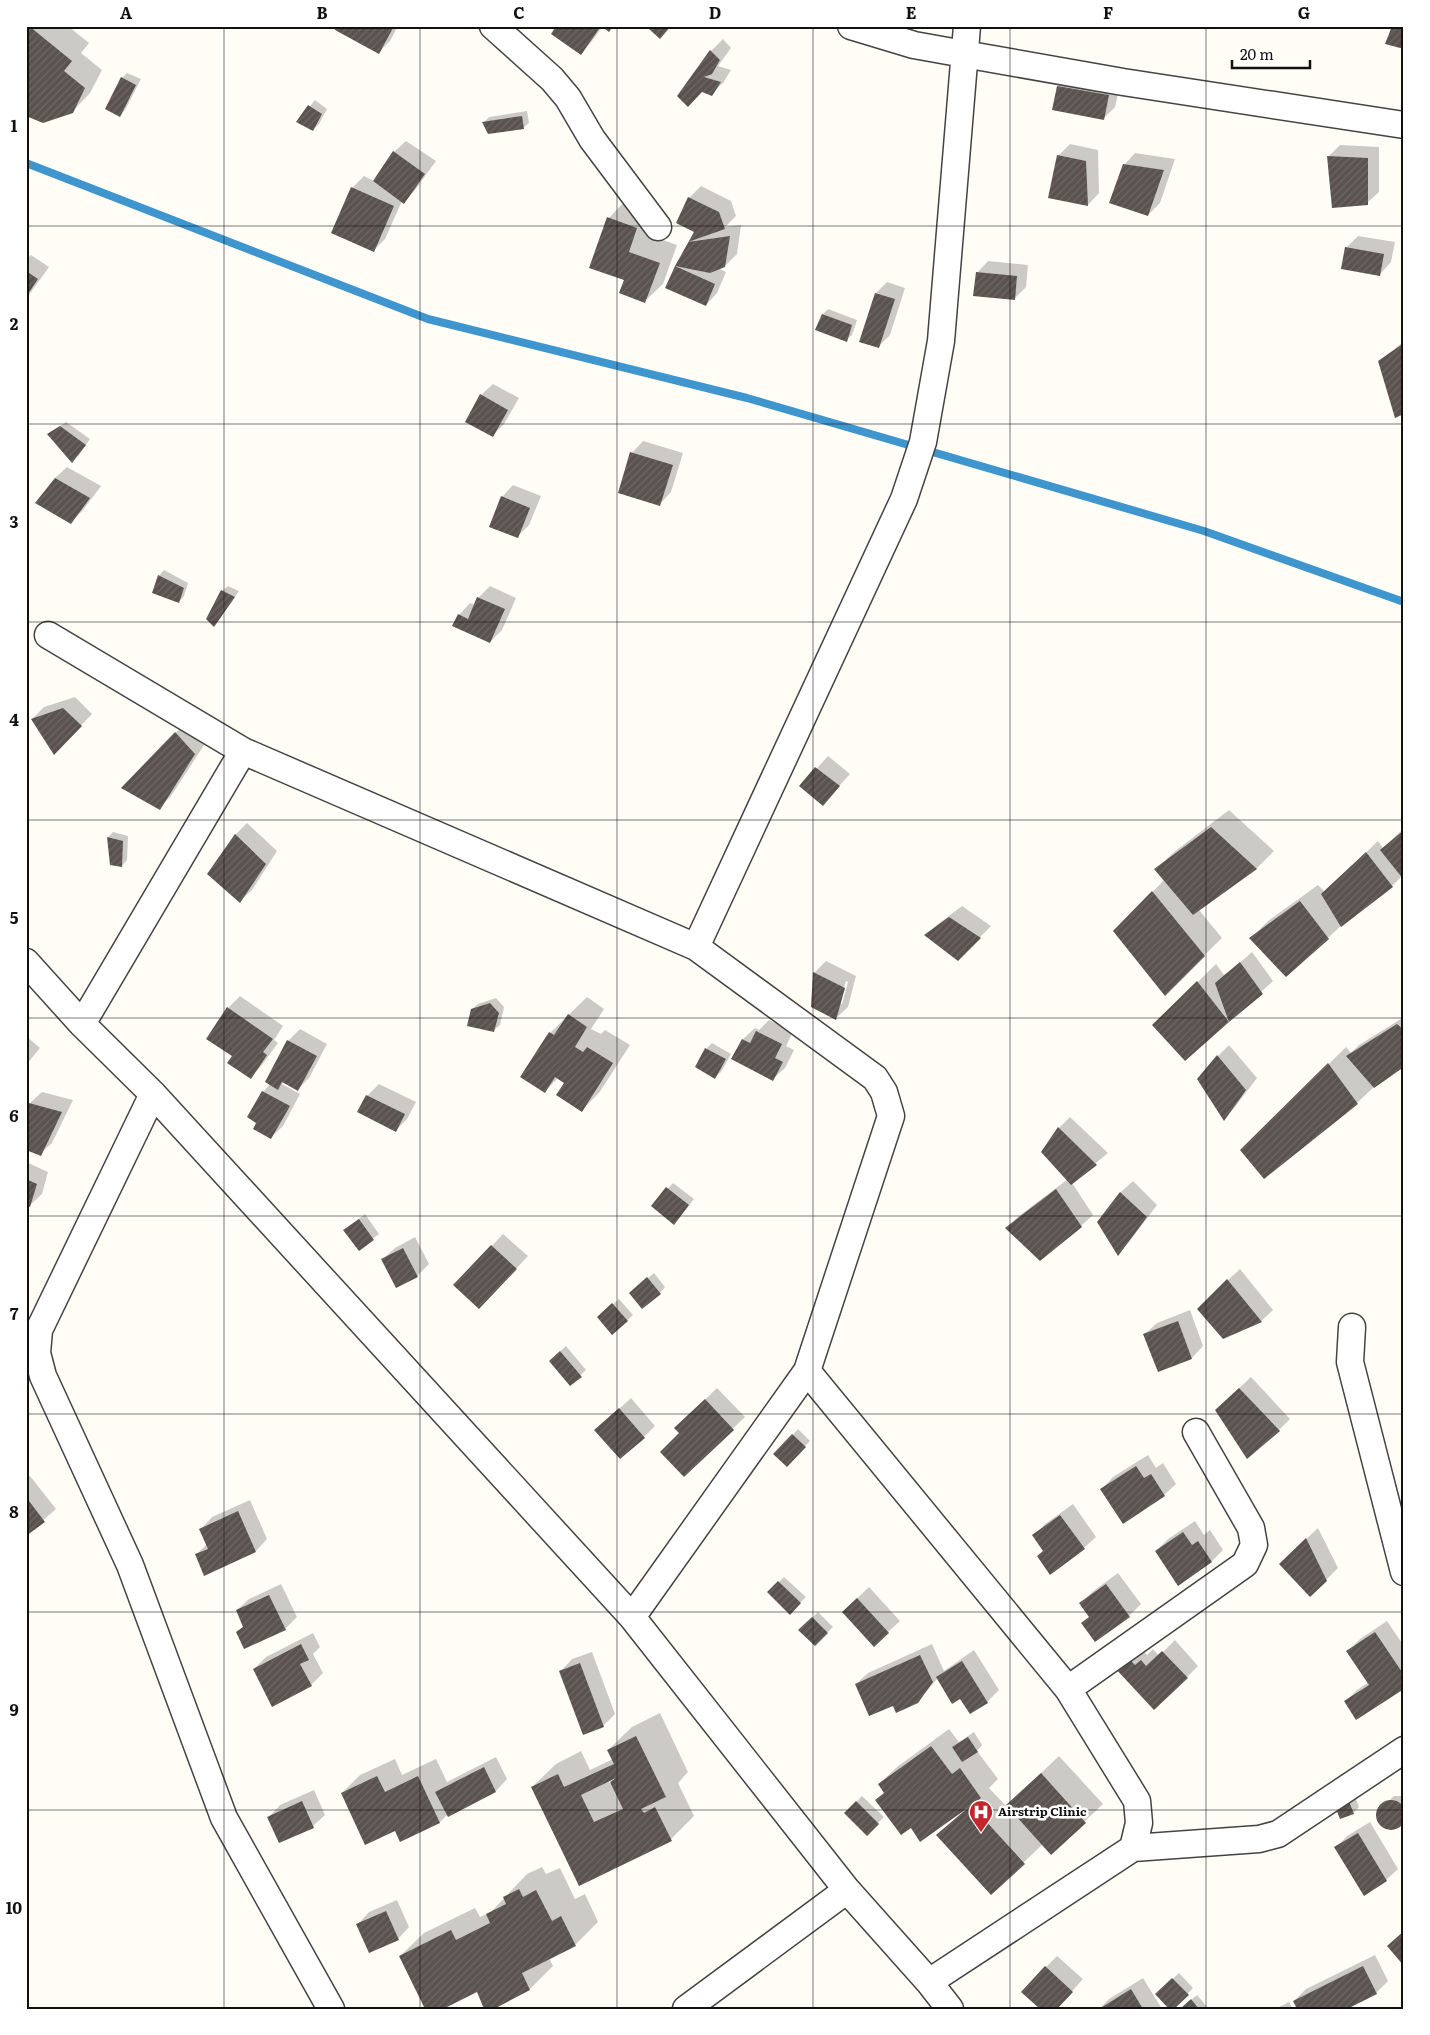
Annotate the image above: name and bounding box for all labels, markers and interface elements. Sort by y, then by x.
text: A [120,0,132,24]
text: B [316,0,328,24]
text: C [513,0,525,24]
text: D [709,0,721,24]
text: E [906,0,917,24]
text: F [1103,0,1113,24]
text: G [1298,0,1310,24]
scale bar [1232,38,1310,70]
text: 20 m [1240,42,1274,65]
text: 1 [11,113,18,137]
text: 2 [10,311,19,335]
text: 3 [10,509,19,533]
text: 4 [9,707,19,731]
text: 5 [10,905,19,929]
text: 6 [9,1103,19,1127]
text: 7 [10,1301,19,1325]
text: 8 [9,1499,19,1523]
text: 9 [9,1697,19,1721]
hospital icon: Airstrip Clinic [968,1799,994,1833]
place label: Airstrip Clinic [998,1802,1087,1820]
text: 10 [6,1895,22,1919]

